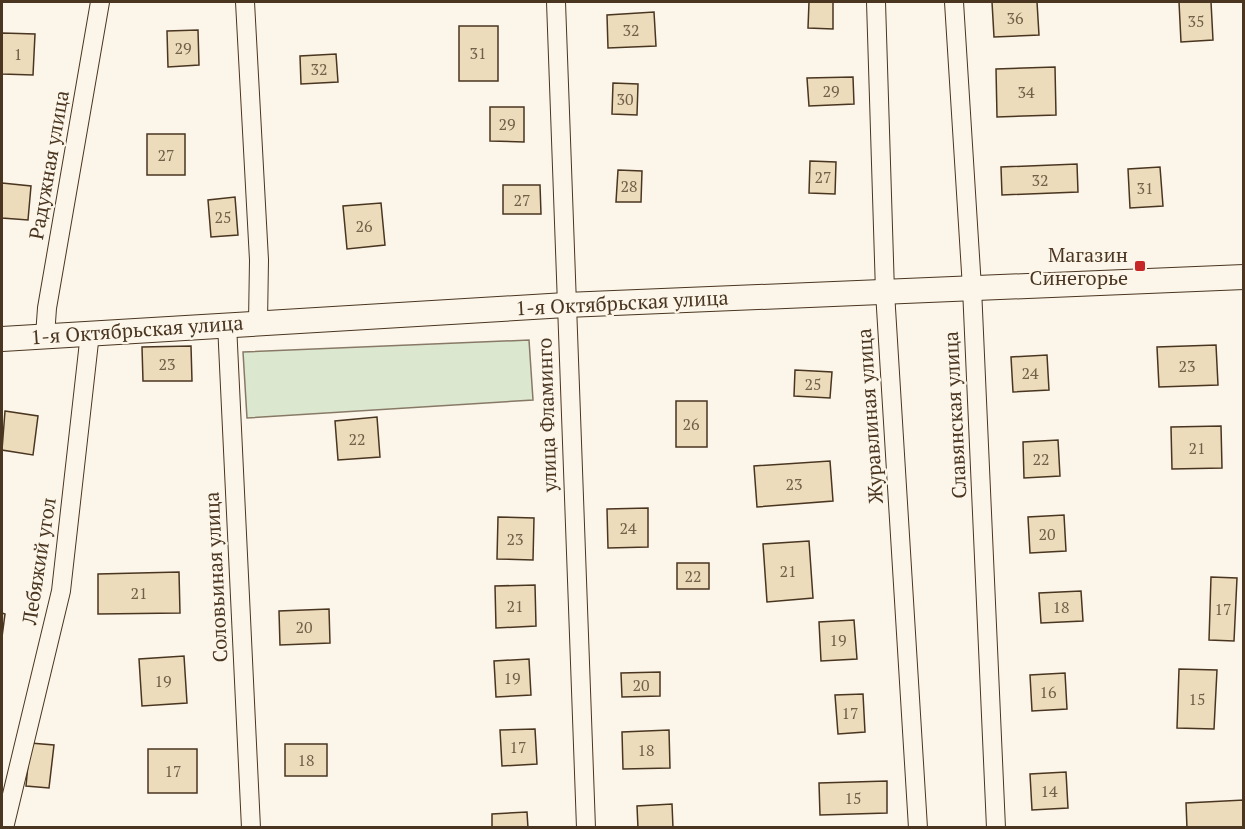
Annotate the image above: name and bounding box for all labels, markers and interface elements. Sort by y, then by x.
house number: 36 [1006,7,1024,29]
house number: 35 [1187,10,1205,32]
house number: 32 [622,19,640,41]
house number: 29 [174,37,192,59]
house number: 31 [469,42,487,64]
house number: 1 [14,43,22,65]
house number: 32 [310,58,328,80]
house number: 29 [822,80,840,102]
house number: 34 [1017,81,1035,103]
street label: Радужная улица [22,88,75,242]
house number: 30 [616,88,634,110]
house number: 29 [498,113,516,135]
house number: 27 [157,144,175,166]
house number: 27 [814,166,832,188]
house number: 32 [1031,169,1049,191]
house number: 28 [620,175,638,197]
house number: 31 [1136,177,1154,199]
house number: 27 [513,189,531,211]
house number: 25 [214,206,232,228]
house number: 26 [355,215,373,237]
place label: Магазин Синегорье [1030,241,1128,291]
marker: Магазин Синегорье [1133,259,1147,273]
street label: 1-я Октябрьская улица [515,283,729,322]
street label: 1-я Октябрьская улица [30,309,244,350]
street label: Журавлиная улица [850,327,889,505]
street label: Славянская улица [937,331,972,499]
street label: улица Фламинго [530,337,563,494]
house number: 23 [158,353,176,375]
house number: 23 [1178,355,1196,377]
house number: 24 [1021,362,1039,384]
house number: 25 [804,373,822,395]
house number: 26 [682,413,700,435]
house number: 22 [348,428,366,450]
house number: 21 [1188,437,1206,459]
house number: 22 [1032,448,1050,470]
house number: 23 [785,473,803,495]
street label: Соловьиная улица [198,491,233,663]
street label: Лебяжий угол [15,495,62,627]
house number: 24 [619,517,637,539]
house number: 20 [1038,523,1056,545]
house number: 23 [506,528,524,550]
house number: 21 [779,560,797,582]
house number: 22 [684,565,702,587]
house number: 21 [130,582,148,604]
house number: 21 [506,595,524,617]
house number: 18 [1052,596,1070,618]
house number: 17 [1214,598,1232,620]
house number: 20 [295,616,313,638]
house number: 19 [829,629,847,651]
house number: 19 [503,667,521,689]
house number: 19 [154,670,172,692]
house number: 20 [632,674,650,696]
house number: 16 [1039,681,1057,703]
house number: 15 [1188,688,1206,710]
house number: 17 [841,702,859,724]
house number: 17 [509,736,527,758]
house number: 18 [637,739,655,761]
house number: 18 [297,749,315,771]
house number: 17 [164,760,182,782]
house number: 14 [1040,780,1058,802]
house number: 15 [844,787,862,809]

